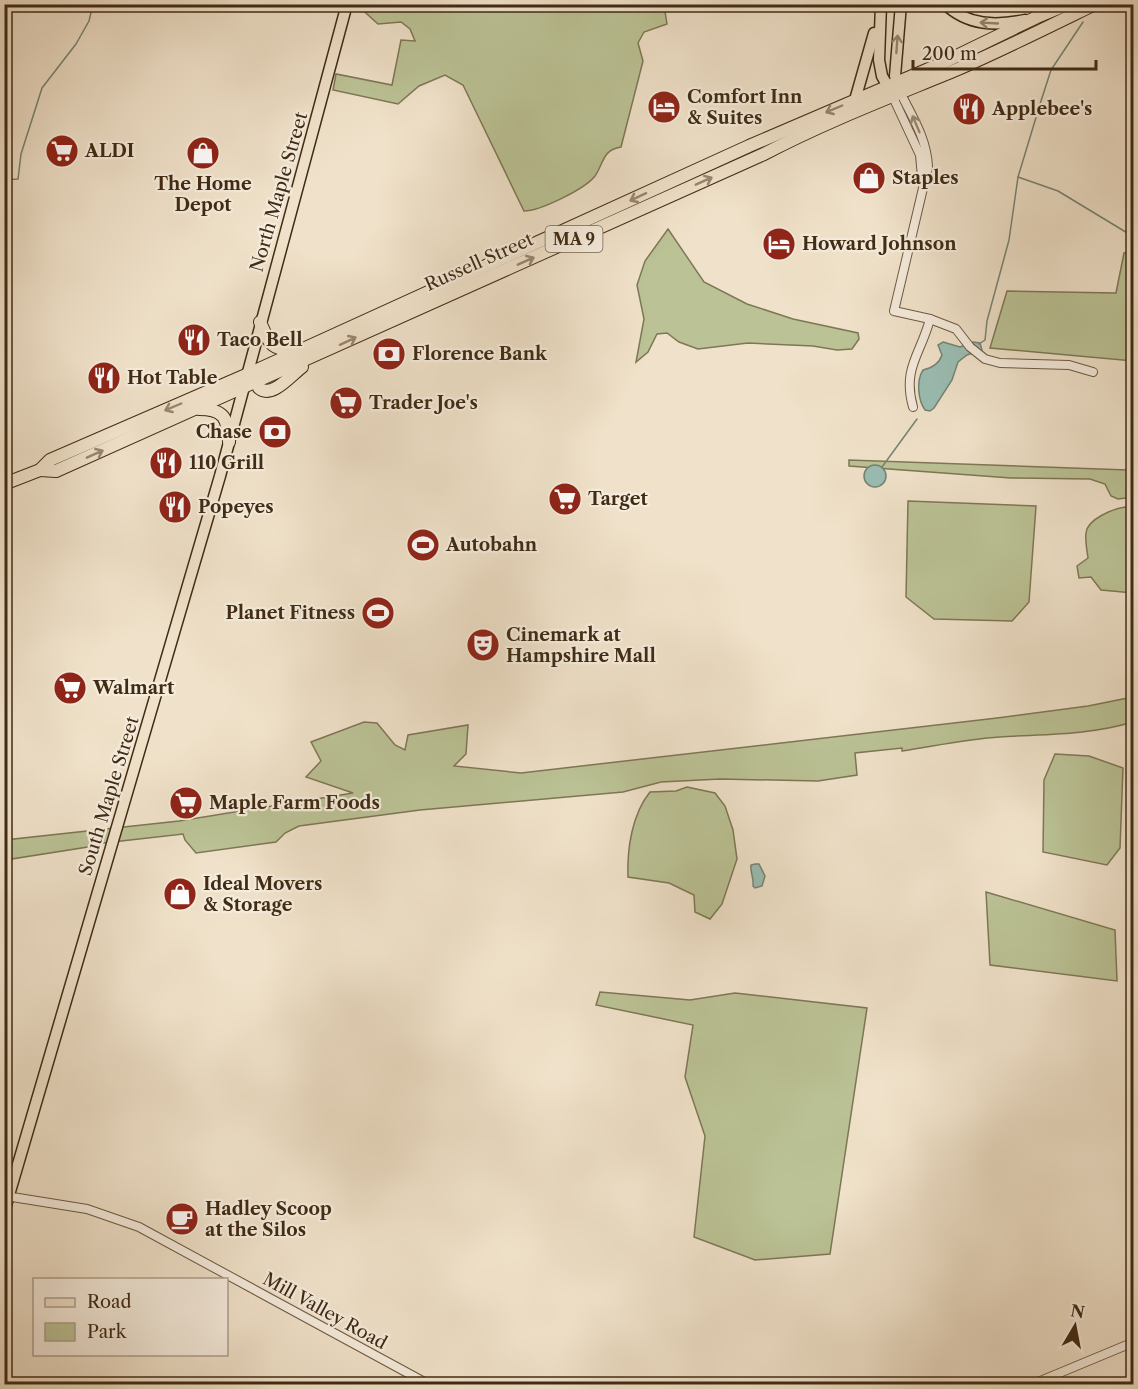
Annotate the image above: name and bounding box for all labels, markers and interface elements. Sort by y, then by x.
one-way arrow [979,18,999,29]
scale bar [913,33,1096,71]
one-way arrow [892,34,903,54]
text: 200 m [922,43,977,65]
place label: Comfort Inn & Suites [687,86,803,129]
hotel icon: Comfort Inn & Suites [646,89,682,125]
restaurant icon: Applebee's [951,91,987,127]
place label: Applebee's [991,98,1092,120]
one-way arrow [826,104,844,115]
street label: North Maple Street [246,109,313,274]
one-way arrow [910,115,921,134]
supermarket icon: ALDI [44,133,80,169]
shop icon: The Home Depot [185,135,221,171]
place label: ALDI [84,140,134,162]
shop icon: Staples [851,160,887,196]
place label: Staples [892,167,959,189]
place label: The Home Depot [154,173,252,216]
one-way arrow [694,175,712,186]
one-way arrow [630,191,648,203]
road number: MA 9 [546,226,602,252]
hotel icon: Howard Johnson [761,226,797,262]
street label: Russell Street [421,228,537,296]
place label: Howard Johnson [802,233,957,255]
one-way arrow [516,255,534,266]
restaurant icon: Taco Bell [176,322,212,358]
place label: Taco Bell [217,329,303,351]
one-way arrow [338,334,356,346]
bank icon: Florence Bank [371,336,407,372]
place label: Florence Bank [412,343,548,365]
restaurant icon: Hot Table [86,360,122,396]
place label: Hot Table [127,367,218,389]
supermarket icon: Trader Joe's [328,385,364,421]
place label: Trader Joe's [369,392,478,414]
one-way arrow [165,401,183,413]
bank icon: Chase [257,414,293,450]
place label: Chase [196,421,252,443]
restaurant icon: 110 Grill [148,445,184,481]
one-way arrow [86,447,104,459]
place label: 110 Grill [189,452,264,474]
supermarket icon: Target [547,481,583,517]
place label: Target [588,488,649,510]
restaurant icon: Popeyes [157,489,193,525]
place label: Popeyes [198,496,274,518]
sports icon: Autobahn [405,527,441,563]
place label: Autobahn [445,534,538,556]
sports icon: Planet Fitness [360,595,396,631]
place label: Planet Fitness [225,602,355,624]
place label: Cinemark at Hampshire Mall [506,624,656,667]
theatre icon: Cinemark at Hampshire Mall [465,627,501,663]
supermarket icon: Walmart [52,670,88,706]
place label: Walmart [92,677,175,699]
street label: South Maple Street [74,713,144,878]
supermarket icon: Maple Farm Foods [168,785,204,821]
place label: Maple Farm Foods [209,792,380,814]
place label: Ideal Movers & Storage [203,873,322,916]
shop icon: Ideal Movers & Storage [162,876,198,912]
place label: Hadley Scoop at the Silos [205,1198,332,1241]
cafe icon: Hadley Scoop at the Silos [164,1201,200,1237]
street label: Mill Valley Road [259,1268,391,1354]
legend [33,1278,228,1356]
text: Road [87,1291,132,1313]
north arrow [1045,1296,1105,1356]
text: N [1069,1300,1086,1322]
text: Park [87,1321,128,1343]

